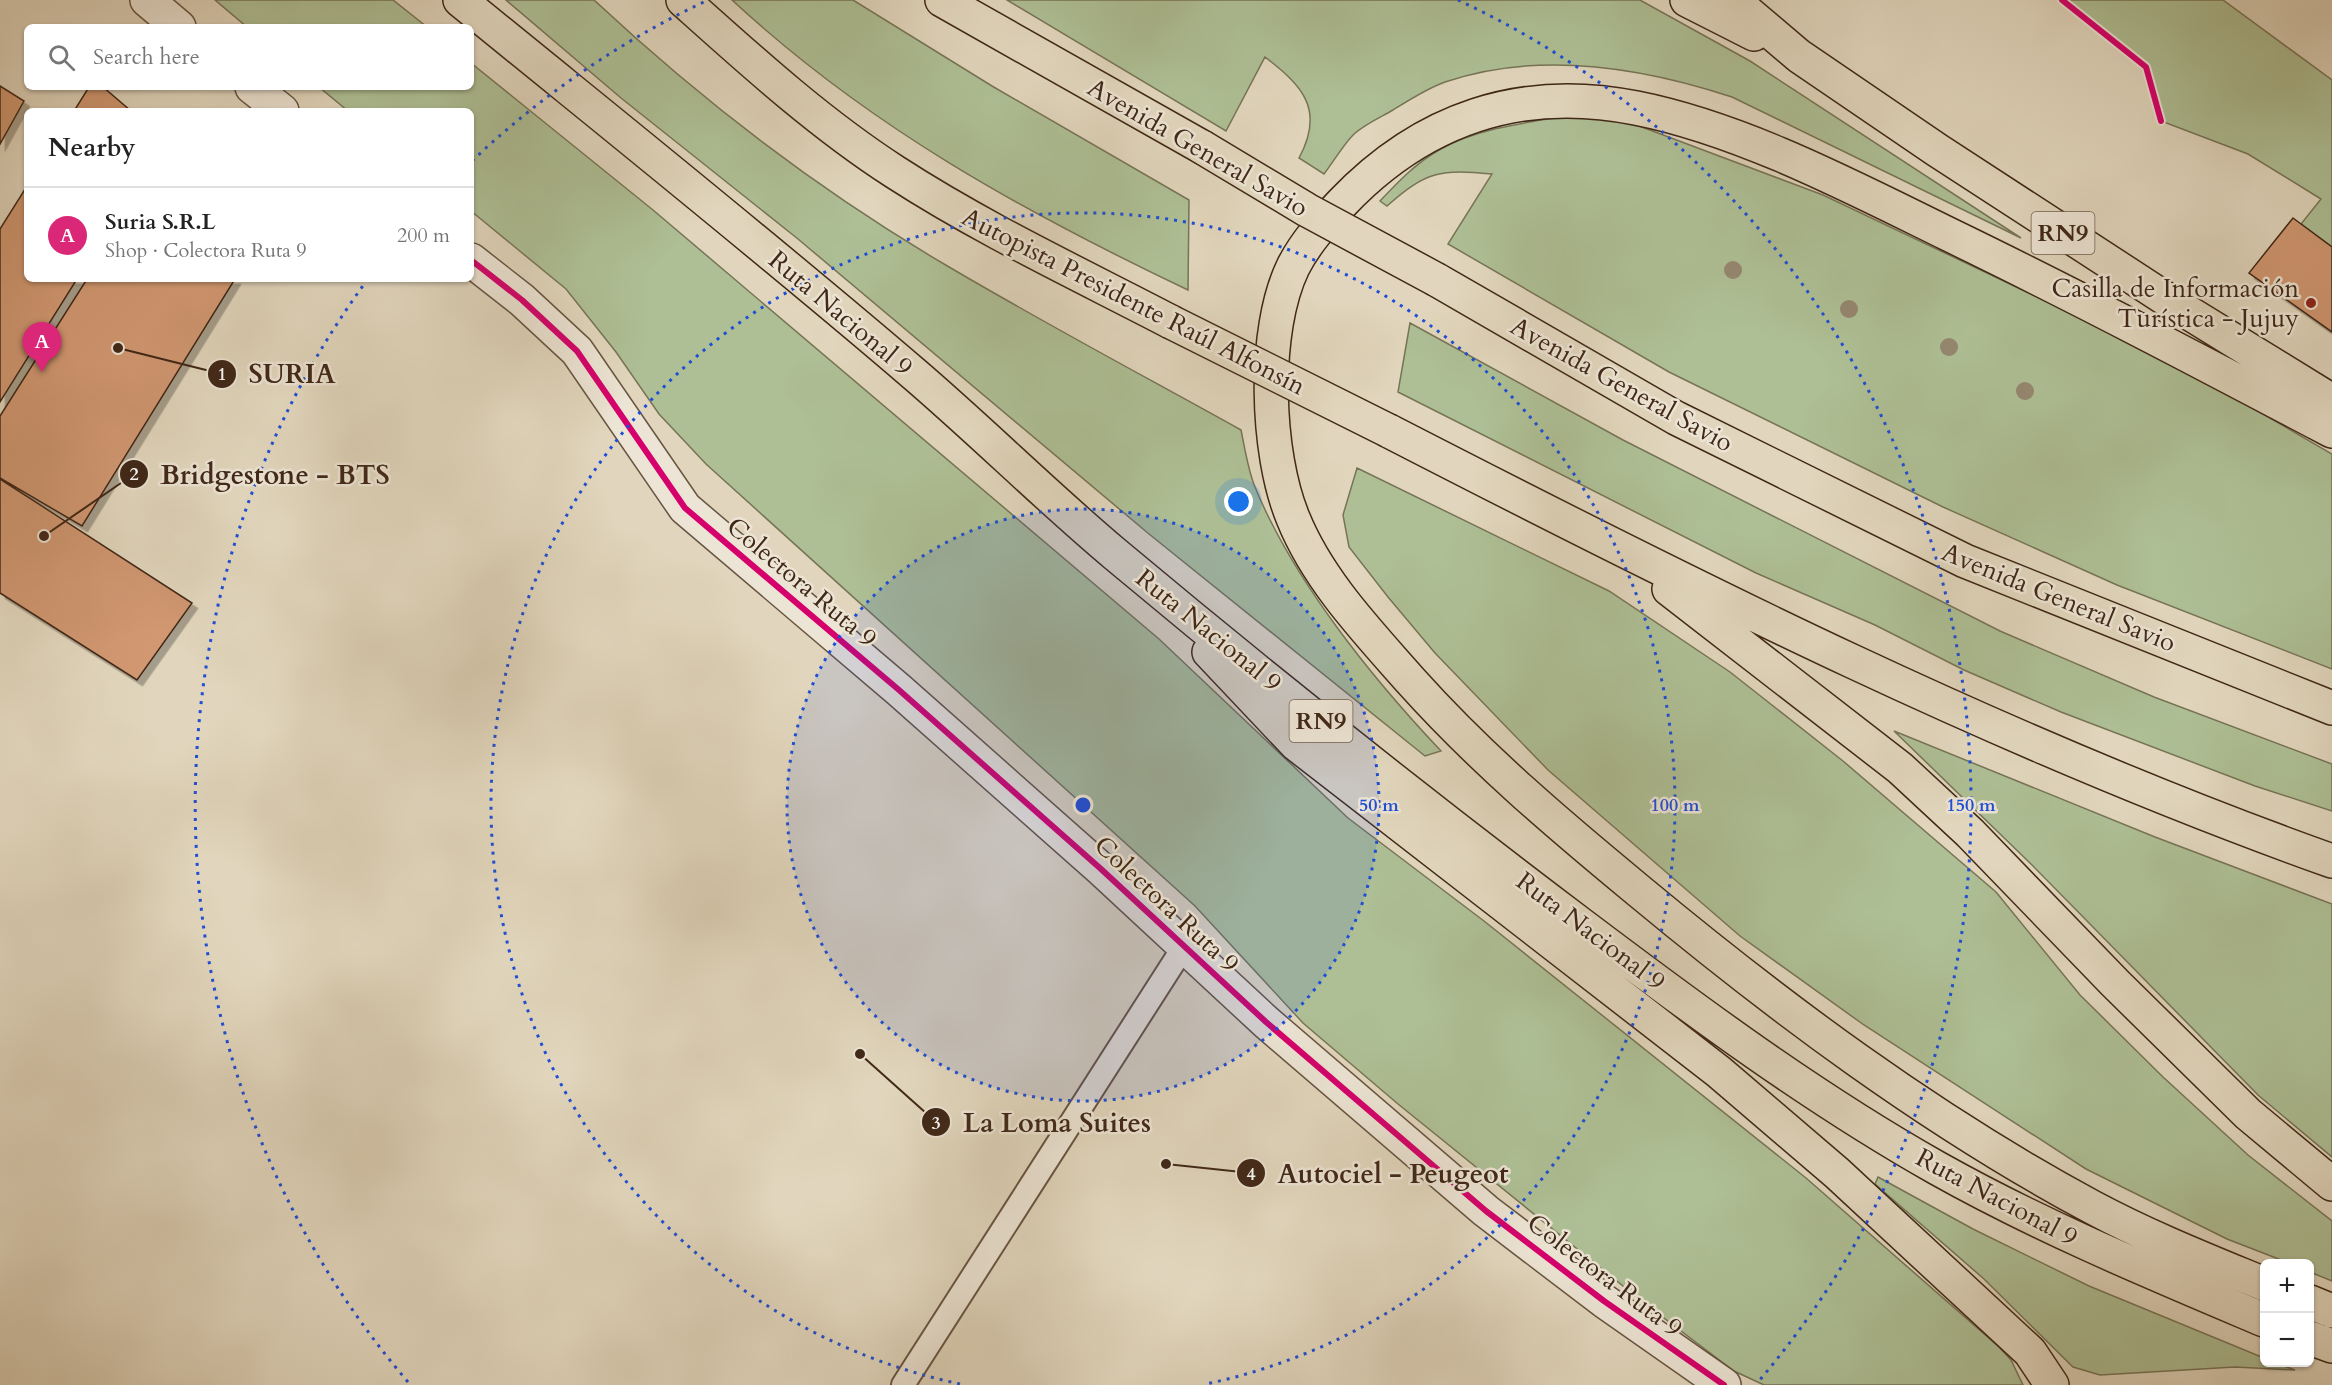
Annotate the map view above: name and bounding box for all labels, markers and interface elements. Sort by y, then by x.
search box [24,24,474,90]
icon: search [45,41,78,74]
text: Search here [93,42,200,72]
street label: Avenida General Savio [1081,70,1315,225]
text: Nearby [48,130,136,165]
street label: Autopista Presidente Raúl Alfonsín [956,199,1312,404]
text: Suria S.R.L [105,207,216,237]
road number: RN9 [2032,212,2094,254]
text: A [60,222,75,249]
text: 200 m [397,222,450,249]
text: Shop · Colectora Ruta 9 [105,237,307,264]
street label: Ruta Nacional 9 [761,243,920,384]
place label: Casilla de Información Turística - Jujuy [2051,271,2299,336]
marker: Casilla de Información Turística - Jujuy [2304,296,2318,310]
street label: Avenida General Savio [1504,309,1739,460]
pin: A [22,322,62,372]
callout: SURIA [207,351,348,396]
text: SURIA [249,356,336,393]
text: 1 [217,362,227,387]
callout: Bridgestone - BTS [119,452,402,497]
text: Bridgestone - BTS [160,457,390,494]
text: 2 [129,462,139,487]
your location [1224,487,1253,516]
street label: Colectora Ruta 9 [719,509,884,656]
street label: Avenida General Savio [1937,534,2181,660]
street label: Ruta Nacional 9 [1128,561,1289,700]
road number: RN9 [1290,700,1352,742]
text: 50 m [1359,793,1399,818]
text: 100 m [1650,793,1700,818]
text: 150 m [1946,793,1996,818]
centre of rings [1073,795,1093,815]
street label: Colectora Ruta 9 [1087,828,1247,981]
street label: Ruta Nacional 9 [1509,864,1672,999]
callout: La Loma Suites [921,1100,1163,1145]
text: La Loma Suites [963,1105,1151,1142]
text: 3 [931,1111,941,1136]
street label: Ruta Nacional 9 [1910,1140,2084,1255]
callout: Autociel - Peugeot [1236,1151,1521,1196]
text: Autociel - Peugeot [1278,1156,1509,1193]
text: 4 [1246,1162,1256,1187]
street label: Colectora Ruta 9 [1520,1205,1690,1345]
map controls [2260,1259,2314,1367]
button: + [2260,1259,2314,1313]
button: − [2260,1313,2314,1367]

